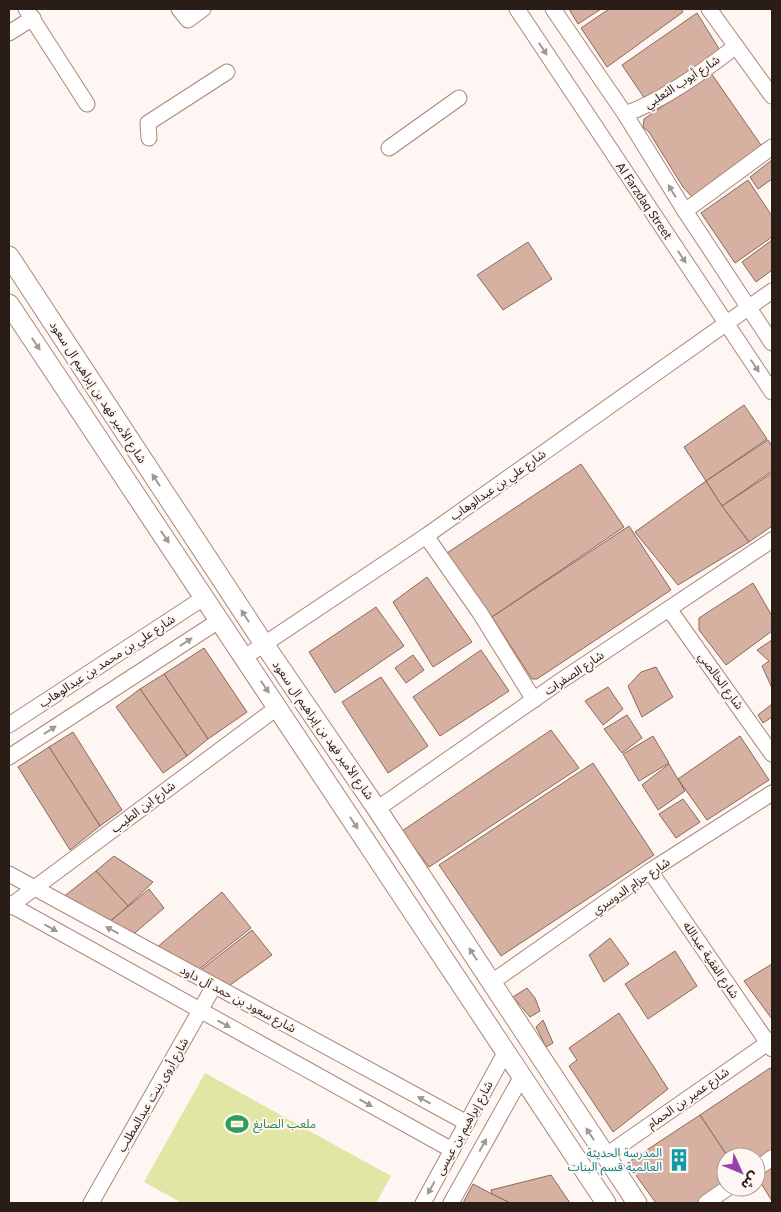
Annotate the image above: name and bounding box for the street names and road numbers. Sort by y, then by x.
street label: شارع أيوب الثعلبي [641,52,724,114]
street label: Al Farzdaq Street [613,159,676,243]
street label: شارع الأمير فهد بن إبراهيم ال سعود [45,318,150,467]
street label: شارع علي بن عبدالوهاب [447,446,550,526]
street label: شارع علي بن محمد بن عبدالوهاب [36,611,179,712]
street label: شارع الصفرات [541,647,608,700]
street label: شارع الخالصي [693,649,747,714]
street label: شارع الأمير فهد بن إبراهيم ال سعود [268,657,377,803]
street label: شارع ابن الطيب [108,778,179,837]
street label: شارع حزام الدوسري [589,854,674,919]
street label: شارع الفقية عبدالله [678,918,743,1002]
street label: شارع سعود بن حمد آل داود [177,962,299,1037]
street label: شارع أروى بنت عبدالمطلب [114,1035,193,1156]
street label: شارع عمير بن الحمام [644,1064,733,1133]
street label: شارع إبراهيم بن عيسى [431,1078,497,1179]

